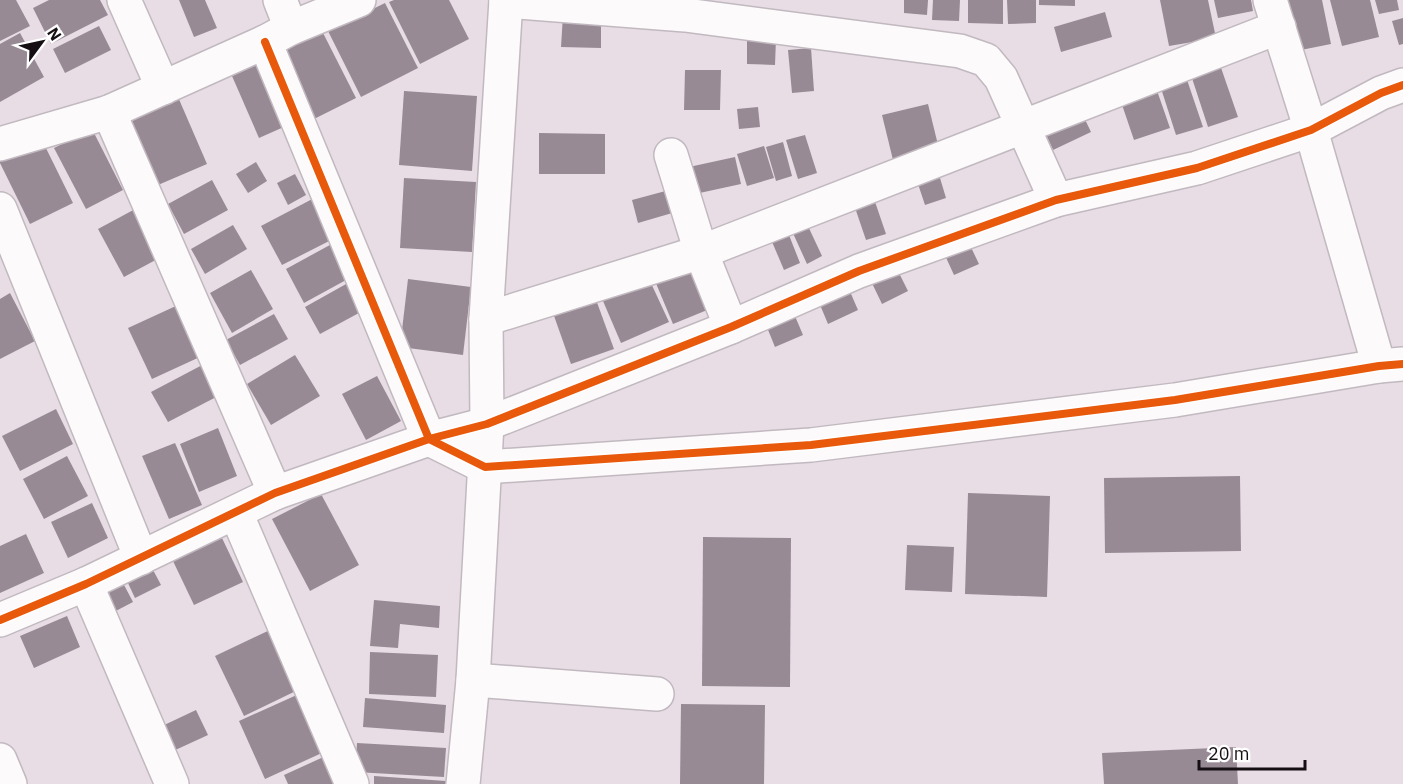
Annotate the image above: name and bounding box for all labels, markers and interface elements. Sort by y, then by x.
north arrow [12,12,72,72]
text: N [43,24,66,44]
scale bar [1199,733,1306,771]
text: 20 m [1208,742,1250,765]

